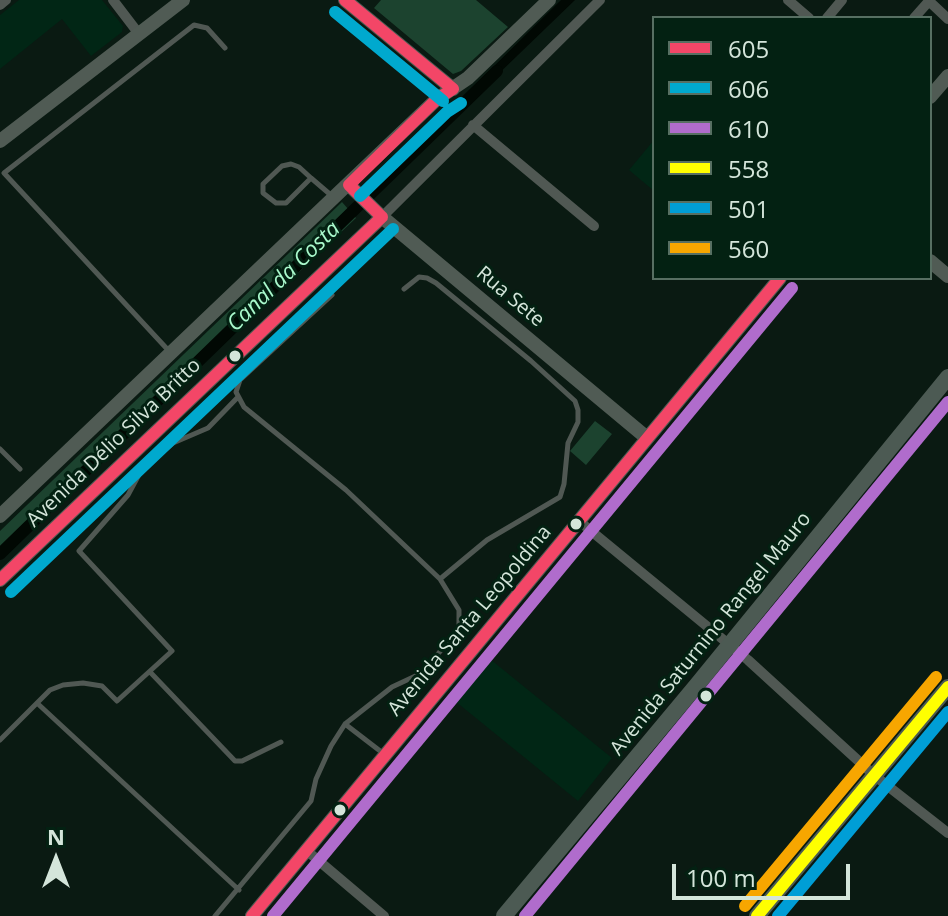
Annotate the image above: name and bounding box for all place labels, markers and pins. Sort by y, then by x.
unlabelled marker [227,348,243,364]
unlabelled marker [568,516,584,532]
unlabelled marker [698,688,714,704]
unlabelled marker [332,802,348,818]

